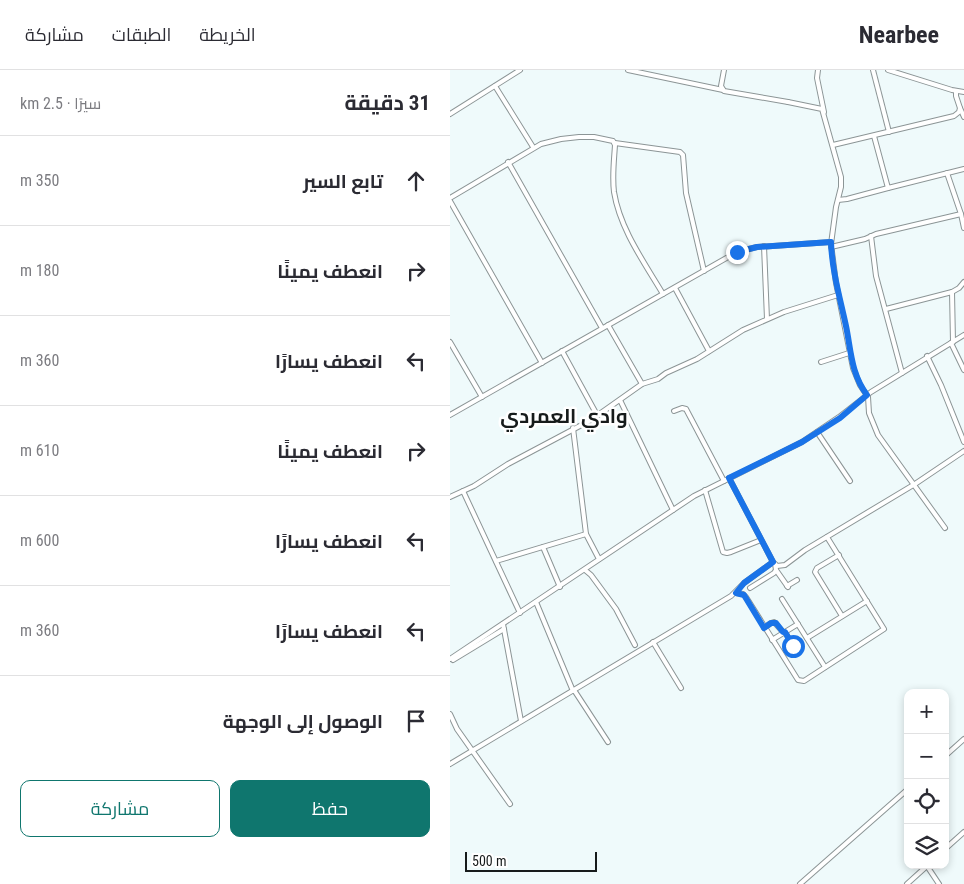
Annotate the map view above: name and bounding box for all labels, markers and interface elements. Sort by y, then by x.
text: Nearbee [859,21,939,49]
text: مشاركة [25,24,84,45]
text: الطبقات [112,24,171,45]
text: الخريطة [199,24,256,45]
text: 31 دقيقة [345,91,430,115]
text: سيرًا · 2.5 km [20,94,101,113]
icon: ahead [402,167,430,195]
text: تابع السير [303,170,383,193]
text: 350 m [20,171,59,190]
route end [726,241,749,264]
icon: right [402,257,430,285]
text: انعطف يمينًا [277,260,383,283]
text: 180 m [20,261,59,280]
icon: left [402,347,430,375]
text: انعطف يسارًا [275,350,383,373]
text: 360 m [20,351,59,370]
district label: وادي العمردي [500,404,628,432]
icon: right [402,437,430,465]
text: انعطف يمينًا [277,440,383,463]
text: 610 m [20,441,59,460]
icon: left [402,527,430,555]
text: انعطف يسارًا [275,530,383,553]
text: 600 m [20,531,59,550]
icon: left [402,617,430,645]
text: انعطف يسارًا [275,620,383,643]
text: 360 m [20,621,59,640]
route start [782,635,805,658]
map controls [904,689,949,869]
button: + [904,689,949,734]
icon: arrive [402,707,430,735]
text: الوصول إلى الوجهة [223,710,383,733]
button: − [904,734,949,779]
button: locate [904,779,949,824]
button: مشاركة [20,780,220,837]
button: حفظ [230,780,430,837]
button: layers [904,824,949,869]
scale bar [465,849,598,872]
text: 500 m [472,853,507,869]

